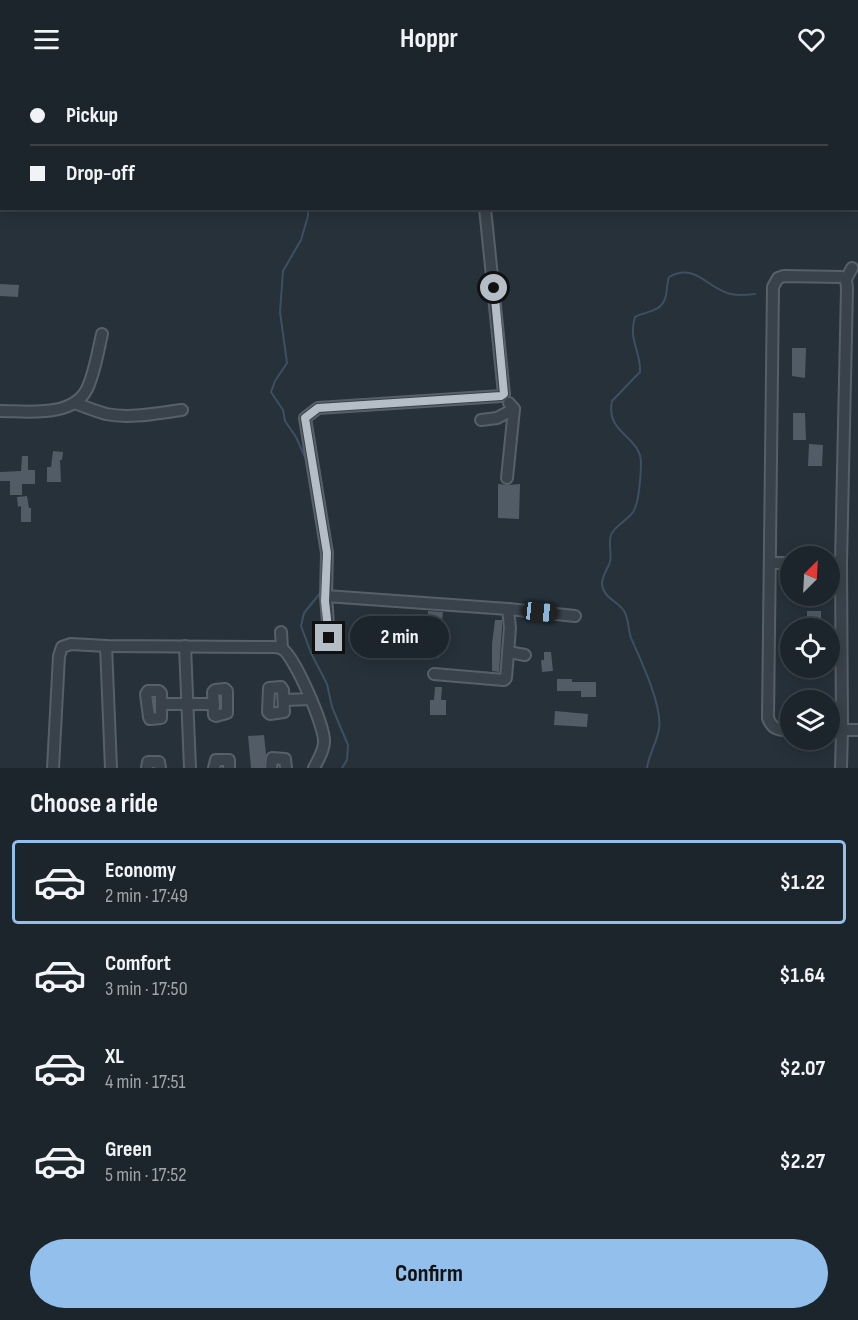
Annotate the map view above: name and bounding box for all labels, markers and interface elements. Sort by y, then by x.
icon: menu [30,23,63,56]
text: Hoppr [400,23,458,55]
icon: heart [795,23,828,56]
text: Pickup [66,102,118,129]
text: Drop-off [66,160,135,187]
route start [480,274,507,301]
north arrow [780,546,840,606]
map controls [780,546,840,750]
car [521,601,559,623]
callout: 2 min [350,617,449,659]
button: locate [780,618,840,678]
route end [315,624,342,651]
text: 2 min [380,625,419,649]
button: layers [780,690,840,750]
text: Choose a ride [30,788,158,820]
icon: car [33,855,87,909]
text: Economy [105,857,176,884]
text: $1.22 [780,869,825,896]
text: 2 min · 17:49 [105,884,188,908]
icon: car [33,948,87,1002]
text: Comfort [105,950,171,977]
text: $1.64 [779,962,825,989]
text: 3 min · 17:50 [105,977,188,1001]
icon: car [33,1041,87,1095]
text: XL [105,1043,124,1070]
text: $2.07 [780,1055,825,1082]
text: 4 min · 17:51 [105,1070,186,1094]
icon: car [33,1134,87,1188]
text: Green [105,1136,152,1163]
text: $2.27 [779,1148,825,1175]
text: 5 min · 17:52 [105,1163,187,1187]
button: Confirm [30,1239,828,1308]

